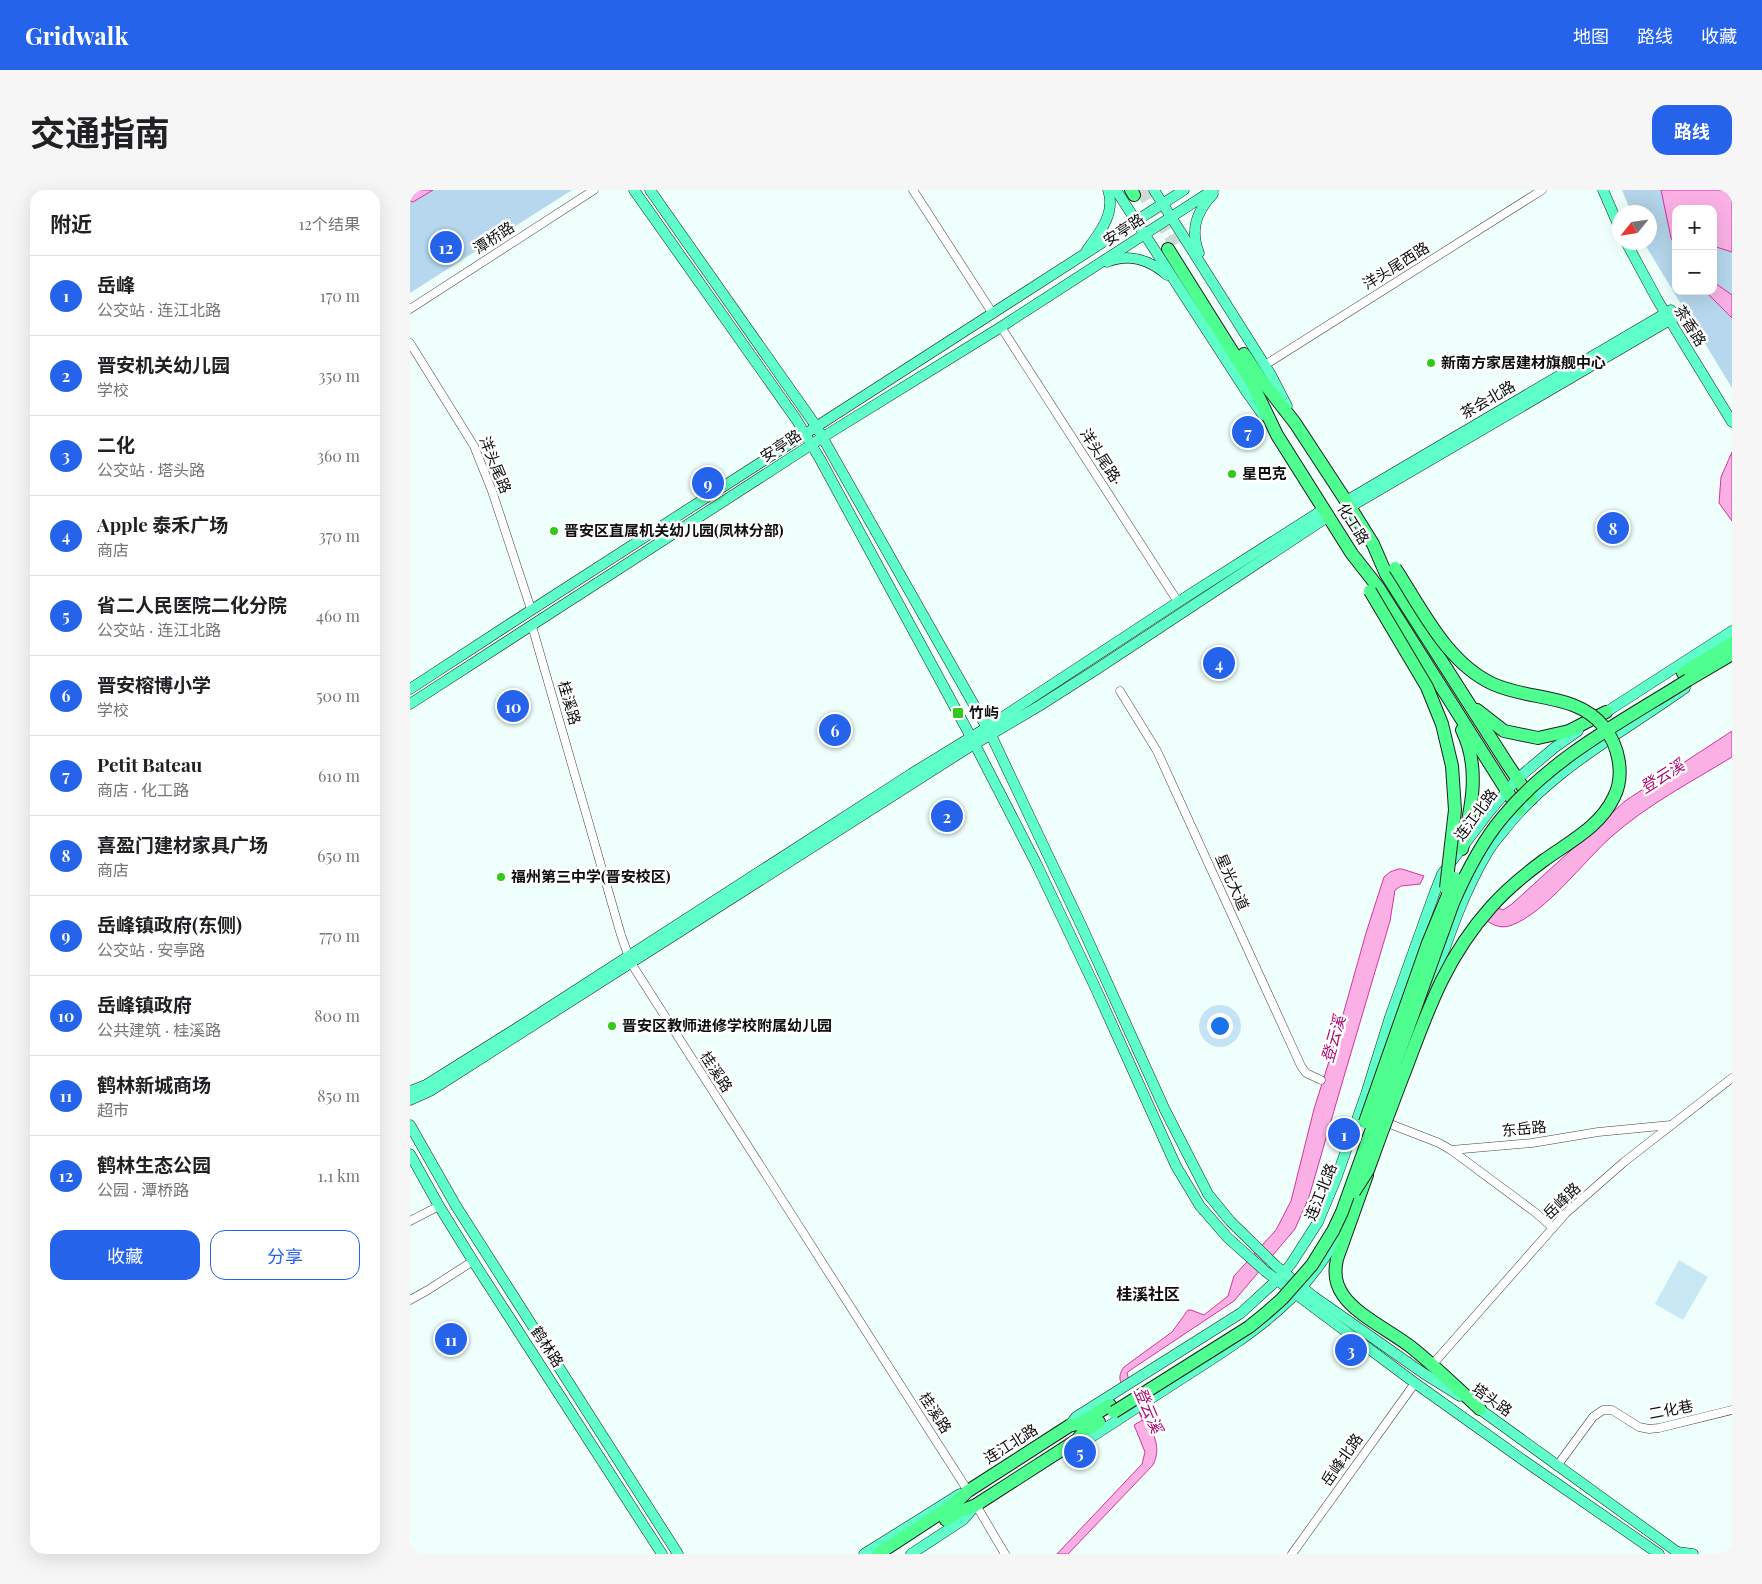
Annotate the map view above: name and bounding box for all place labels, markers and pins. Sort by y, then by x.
pin: 12 [430,228,462,266]
place label: 新南方家居建材旗舰中心 [1441,352,1606,372]
marker: 新南方家居建材旗舰中心 [1425,357,1437,369]
pin: 7 [1232,413,1264,451]
place label: 星巴克 [1242,463,1287,483]
pin: 9 [692,464,724,502]
marker: 星巴克 [1226,468,1238,480]
pin: 8 [1597,509,1629,547]
place label: 晋安区直属机关幼儿园(凤林分部) [564,520,784,540]
marker: 晋安区直属机关幼儿园(凤林分部) [548,525,560,537]
pin: 4 [1203,644,1235,682]
pin: 10 [497,687,529,725]
place label: 竹屿 [969,702,999,722]
marker: 竹屿 [951,706,965,720]
pin: 6 [819,711,851,749]
pin: 2 [931,797,963,835]
place label: 福州第三中学(晋安校区) [511,866,671,886]
marker: 福州第三中学(晋安校区) [495,871,507,883]
place label: 晋安区教师进修学校附属幼儿园 [622,1015,832,1035]
marker: 晋安区教师进修学校附属幼儿园 [606,1020,618,1032]
pin: 1 [1328,1115,1360,1153]
pin: 11 [435,1320,467,1358]
pin: 3 [1335,1331,1367,1369]
pin: 5 [1064,1433,1096,1471]

